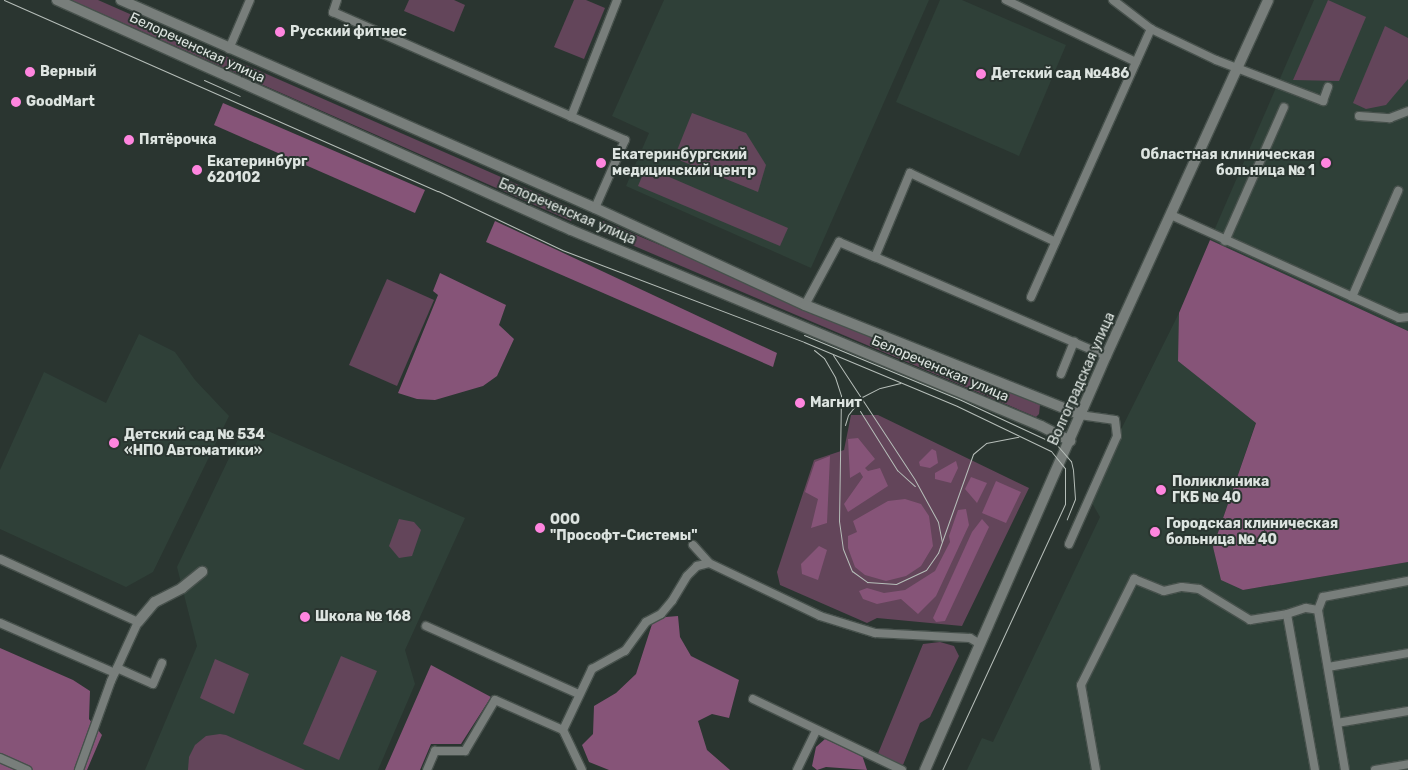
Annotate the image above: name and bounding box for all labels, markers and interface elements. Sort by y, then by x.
street label: Белореченская улица [127,9,267,87]
place label: Русский фитнес [290,24,407,40]
marker: Русский фитнес [274,26,286,38]
place label: Верный [40,64,96,80]
marker: Верный [24,66,36,78]
place label: Детский сад №486 [991,66,1129,82]
marker: Детский сад №486 [975,68,987,80]
place label: GoodMart [26,94,95,110]
marker: GoodMart [10,96,22,108]
place label: Пятёрочка [139,132,216,148]
marker: Пятёрочка [123,134,135,146]
place label: Екатеринбургский медицинский центр [612,147,756,180]
place label: Областная клиническая больница № 1 [1141,147,1315,180]
place label: Екатеринбург 620102 [207,154,308,186]
marker: Екатеринбургский медицинский центр [594,156,608,170]
marker: Областная клиническая больница № 1 [1319,156,1333,170]
marker: Екатеринбург 620102 [191,164,203,176]
street label: Белореченская улица [496,175,638,249]
street label: Волгоградская улица [1045,310,1119,448]
street label: Белореченская улица [869,332,1011,406]
place label: Магнит [810,395,862,411]
marker: Магнит [794,397,806,409]
place label: Детский сад № 534 «НПО Автоматики» [124,427,265,460]
marker: Детский сад № 534 «НПО Автоматики» [108,437,120,449]
place label: Поликлиника ГКБ № 40 [1172,474,1269,507]
marker: Поликлиника ГКБ № 40 [1154,483,1168,497]
place label: ООО "Прософт-Системы" [550,512,698,544]
place label: Городская клиническая больница № 40 [1166,516,1338,548]
marker: ООО "Прософт-Системы" [534,522,546,534]
marker: Городская клиническая больница № 40 [1148,525,1162,539]
place label: Школа № 168 [315,609,411,625]
marker: Школа № 168 [299,611,311,623]

